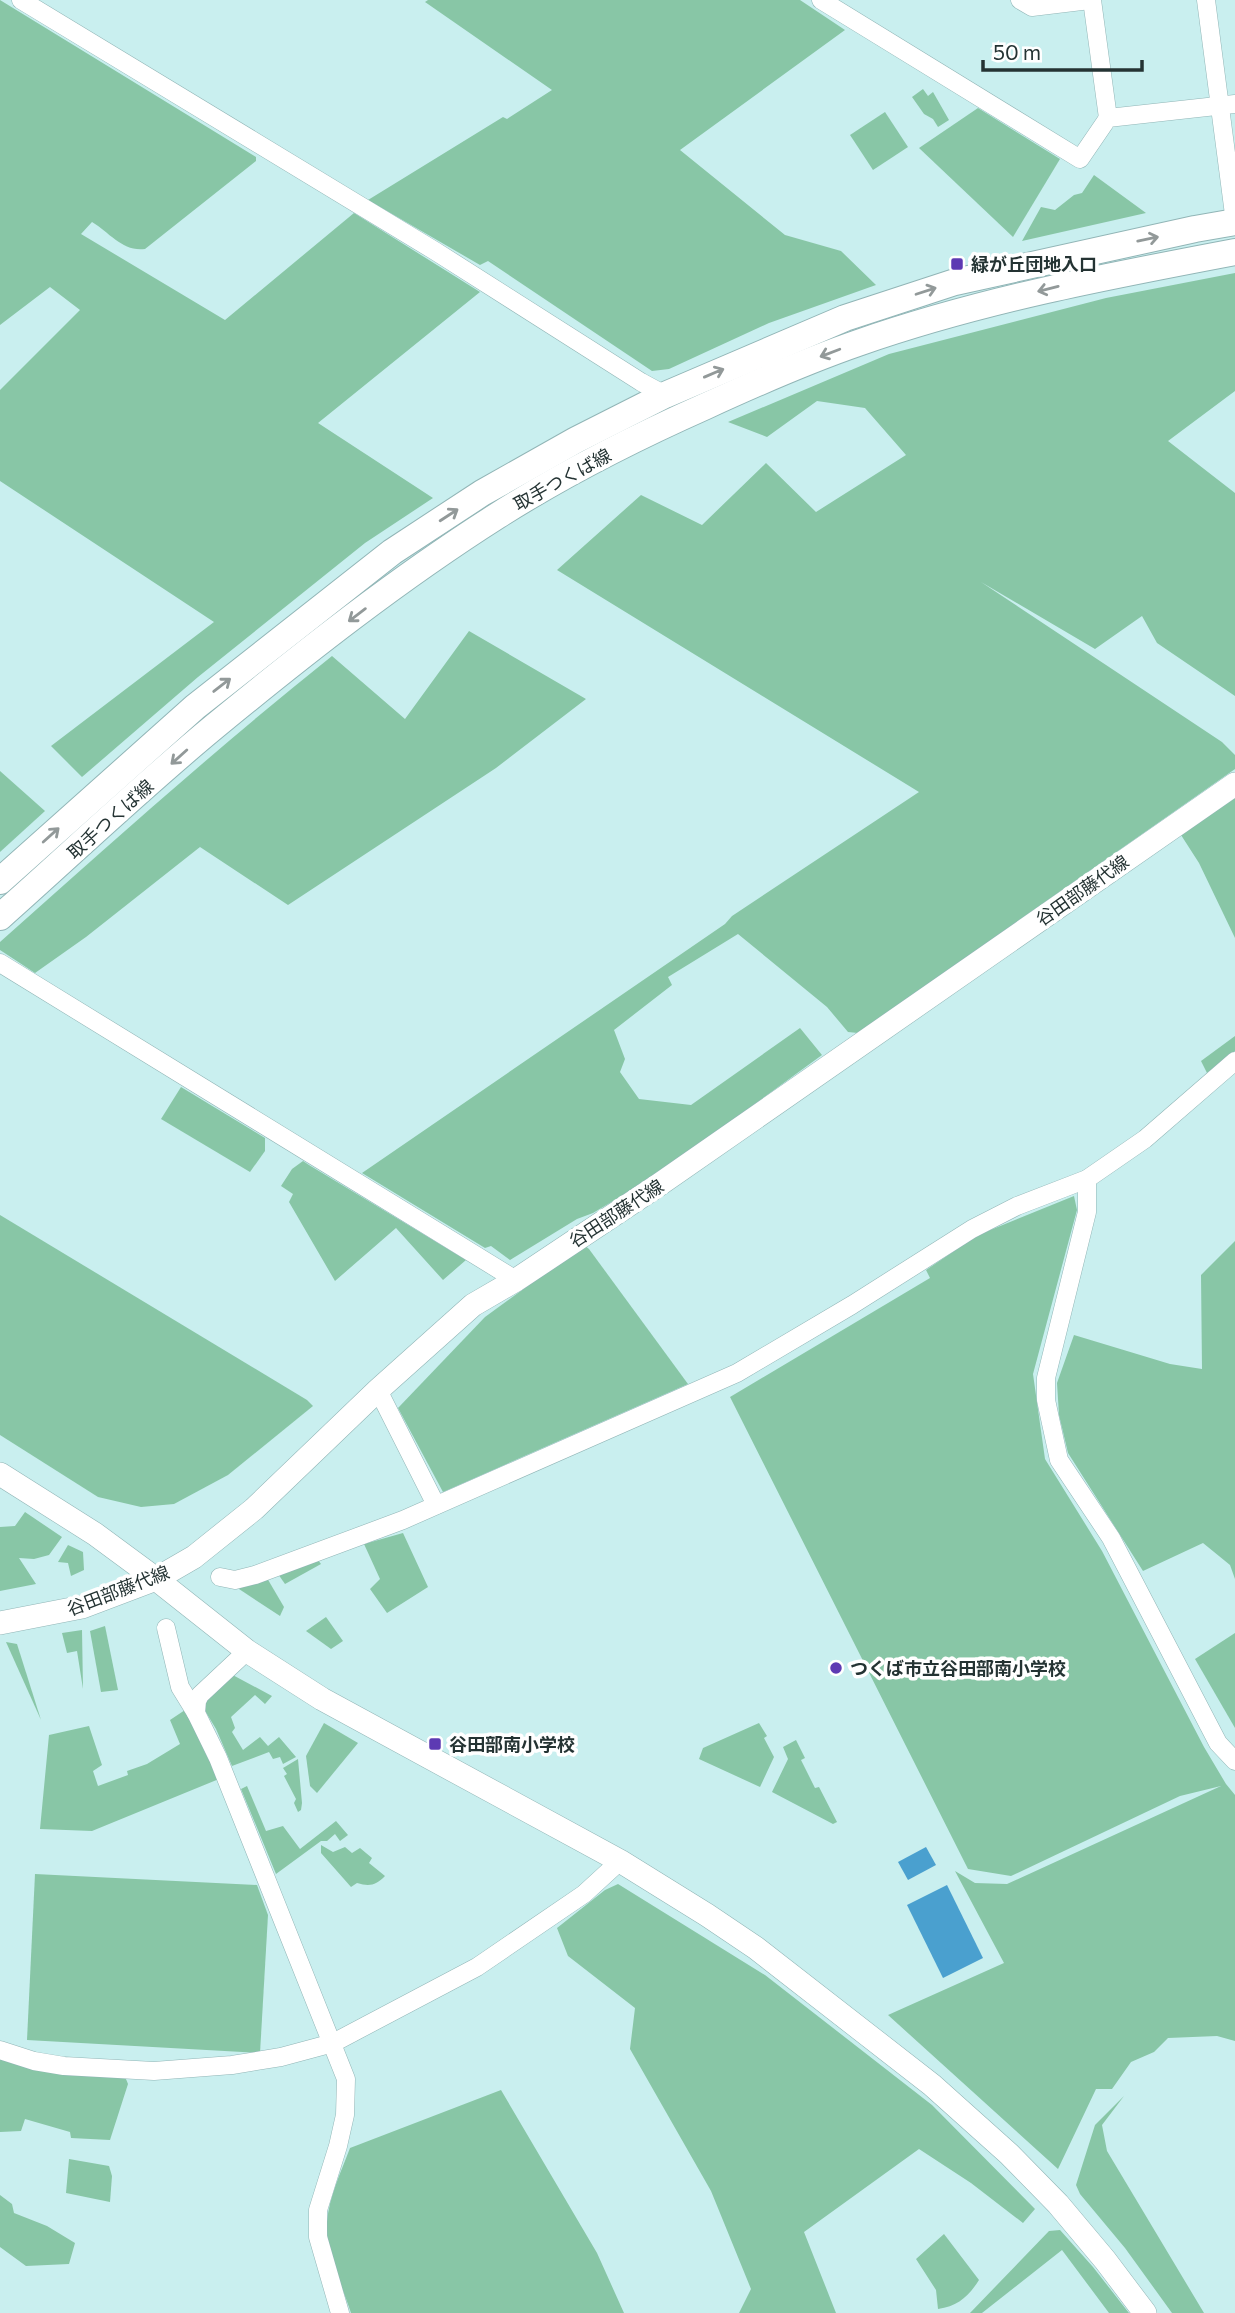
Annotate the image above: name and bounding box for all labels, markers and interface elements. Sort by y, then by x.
scale bar [983,28,1142,72]
text: 50 m [993,39,1041,64]
one-way arrow [1136,231,1159,245]
place label: 緑が丘団地入口 [971,253,1097,275]
marker: 緑が丘団地入口 [949,256,965,272]
one-way arrow [1037,283,1060,296]
one-way arrow [915,284,937,296]
one-way arrow [819,348,841,361]
one-way arrow [703,366,725,379]
street label: 取手つくば線 [509,443,615,515]
one-way arrow [439,507,458,522]
one-way arrow [348,608,367,622]
one-way arrow [212,678,231,693]
one-way arrow [171,749,189,765]
street label: 取手つくば線 [63,775,157,863]
one-way arrow [42,827,59,844]
street label: 谷田部藤代線 [1031,850,1133,930]
street label: 谷田部藤代線 [565,1174,667,1252]
street label: 谷田部藤代線 [64,1560,172,1620]
place label: つくば市立谷田部南小学校 [850,1657,1066,1679]
marker: つくば市立谷田部南小学校 [828,1660,844,1676]
place label: 谷田部南小学校 [449,1733,575,1755]
marker: 谷田部南小学校 [427,1736,443,1752]

